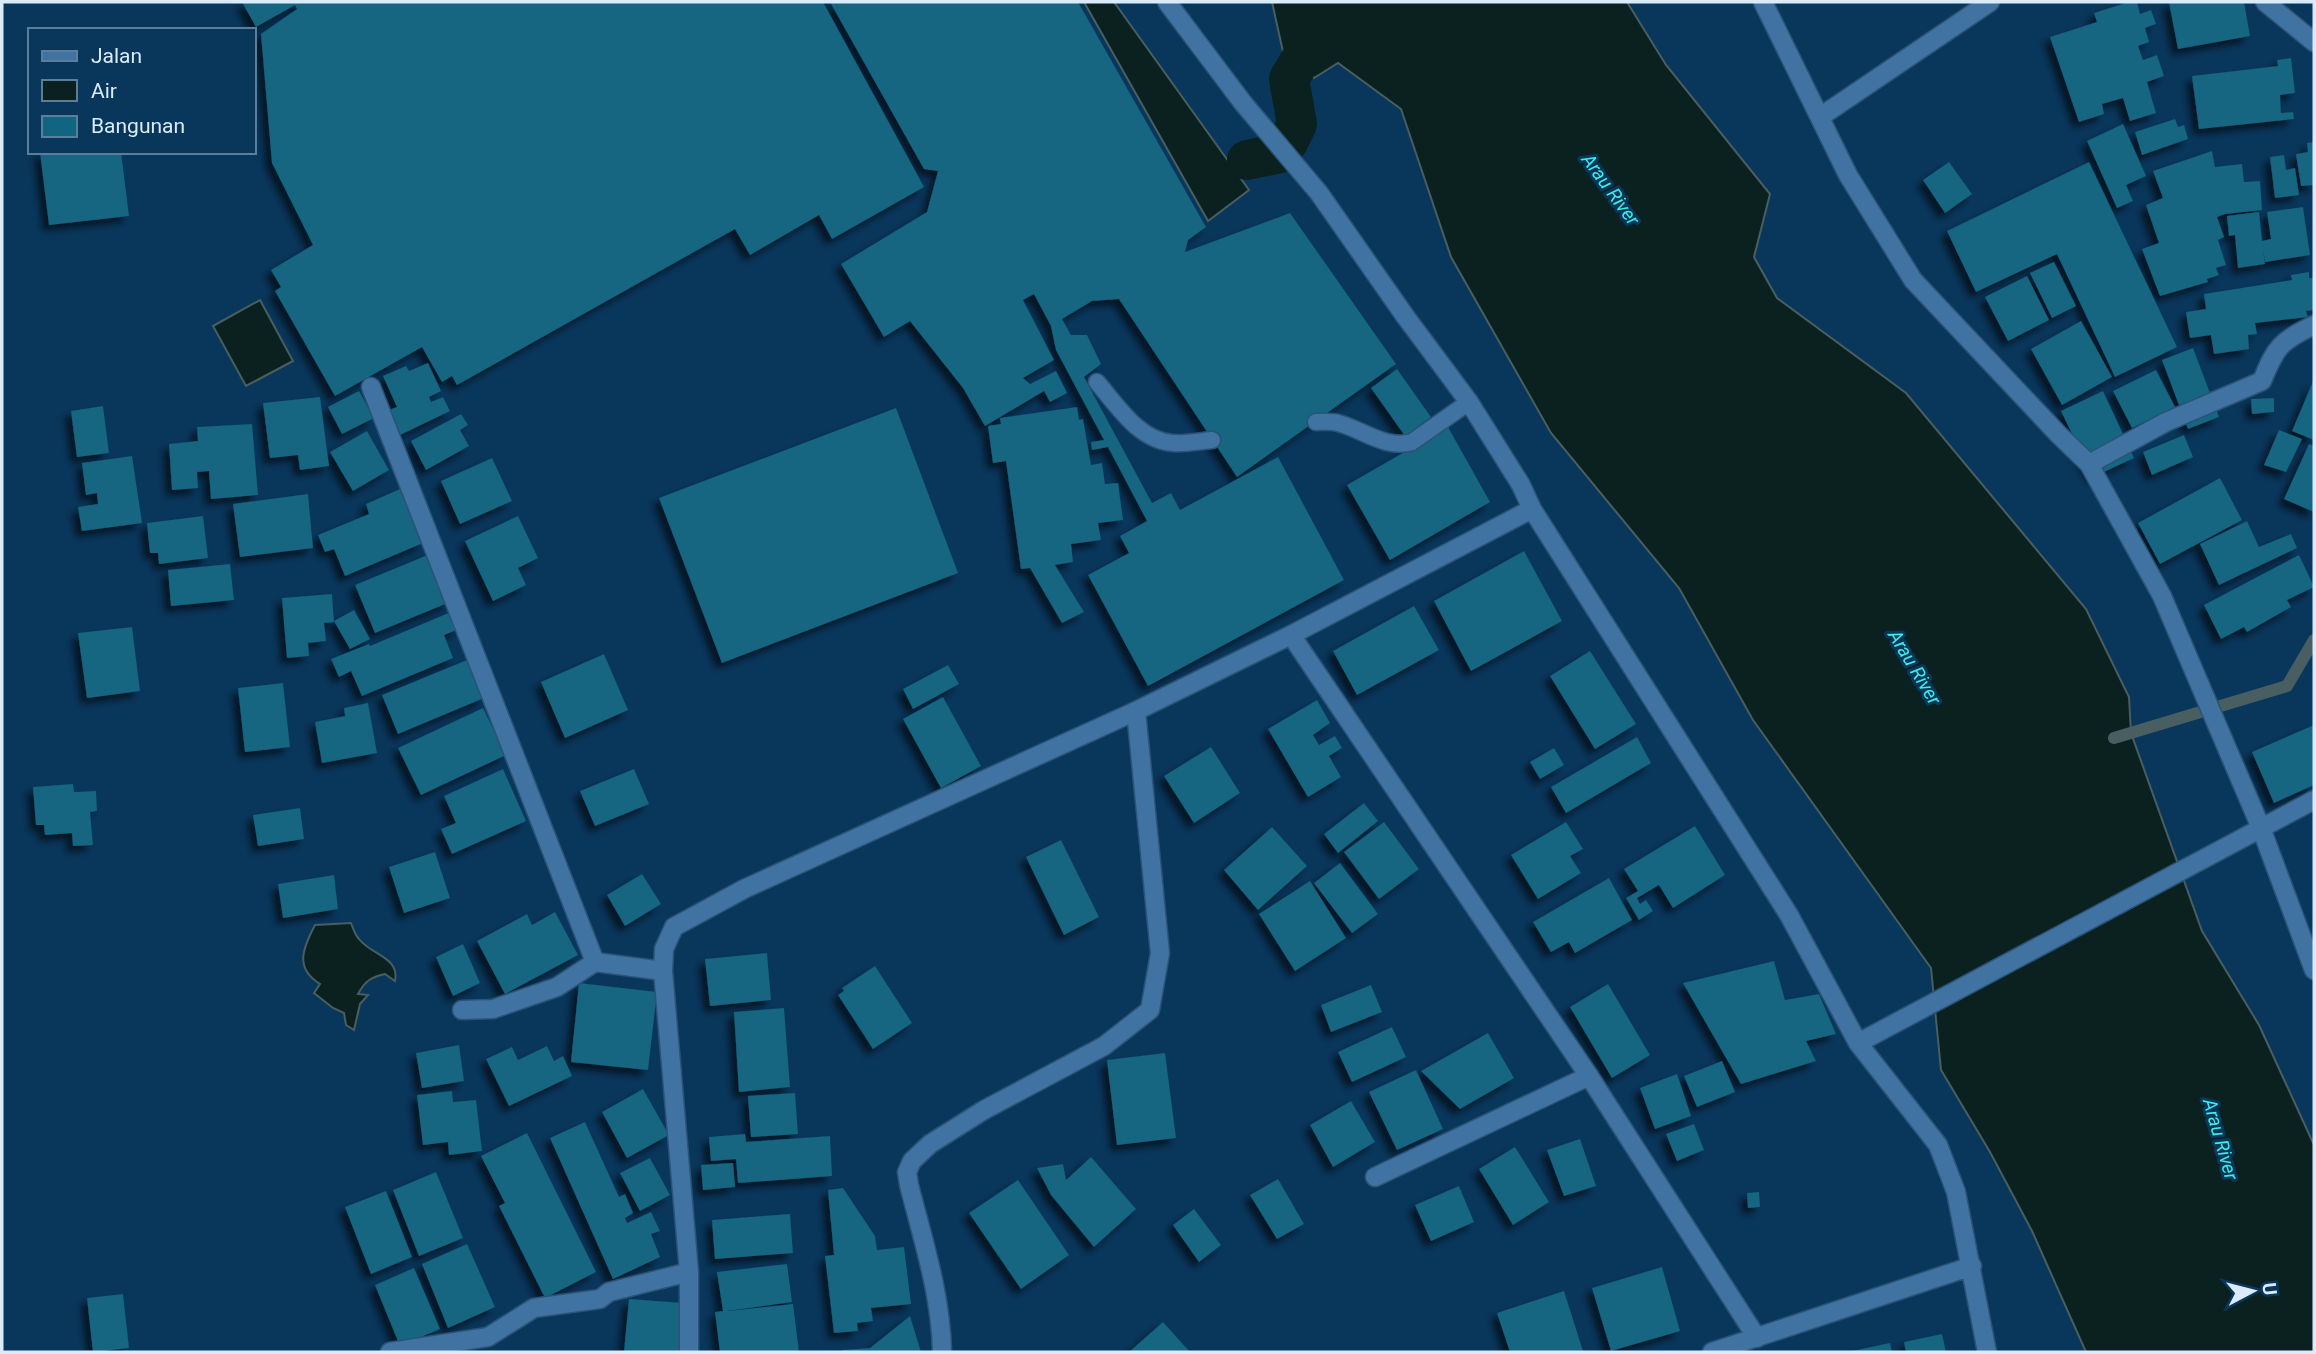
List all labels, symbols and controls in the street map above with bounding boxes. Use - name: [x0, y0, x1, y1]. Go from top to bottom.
- legend: [28, 28, 256, 154]
- text: Jalan: [91, 44, 142, 68]
- text: Air: [91, 79, 117, 103]
- text: Bangunan: [91, 114, 185, 138]
- water label: Arau River: [1576, 148, 1645, 230]
- water label: Arau River: [1883, 625, 1946, 710]
- water label: Arau River: [2198, 1095, 2243, 1183]
- north arrow: [2218, 1256, 2288, 1326]
- text: U: [2257, 1281, 2282, 1297]

